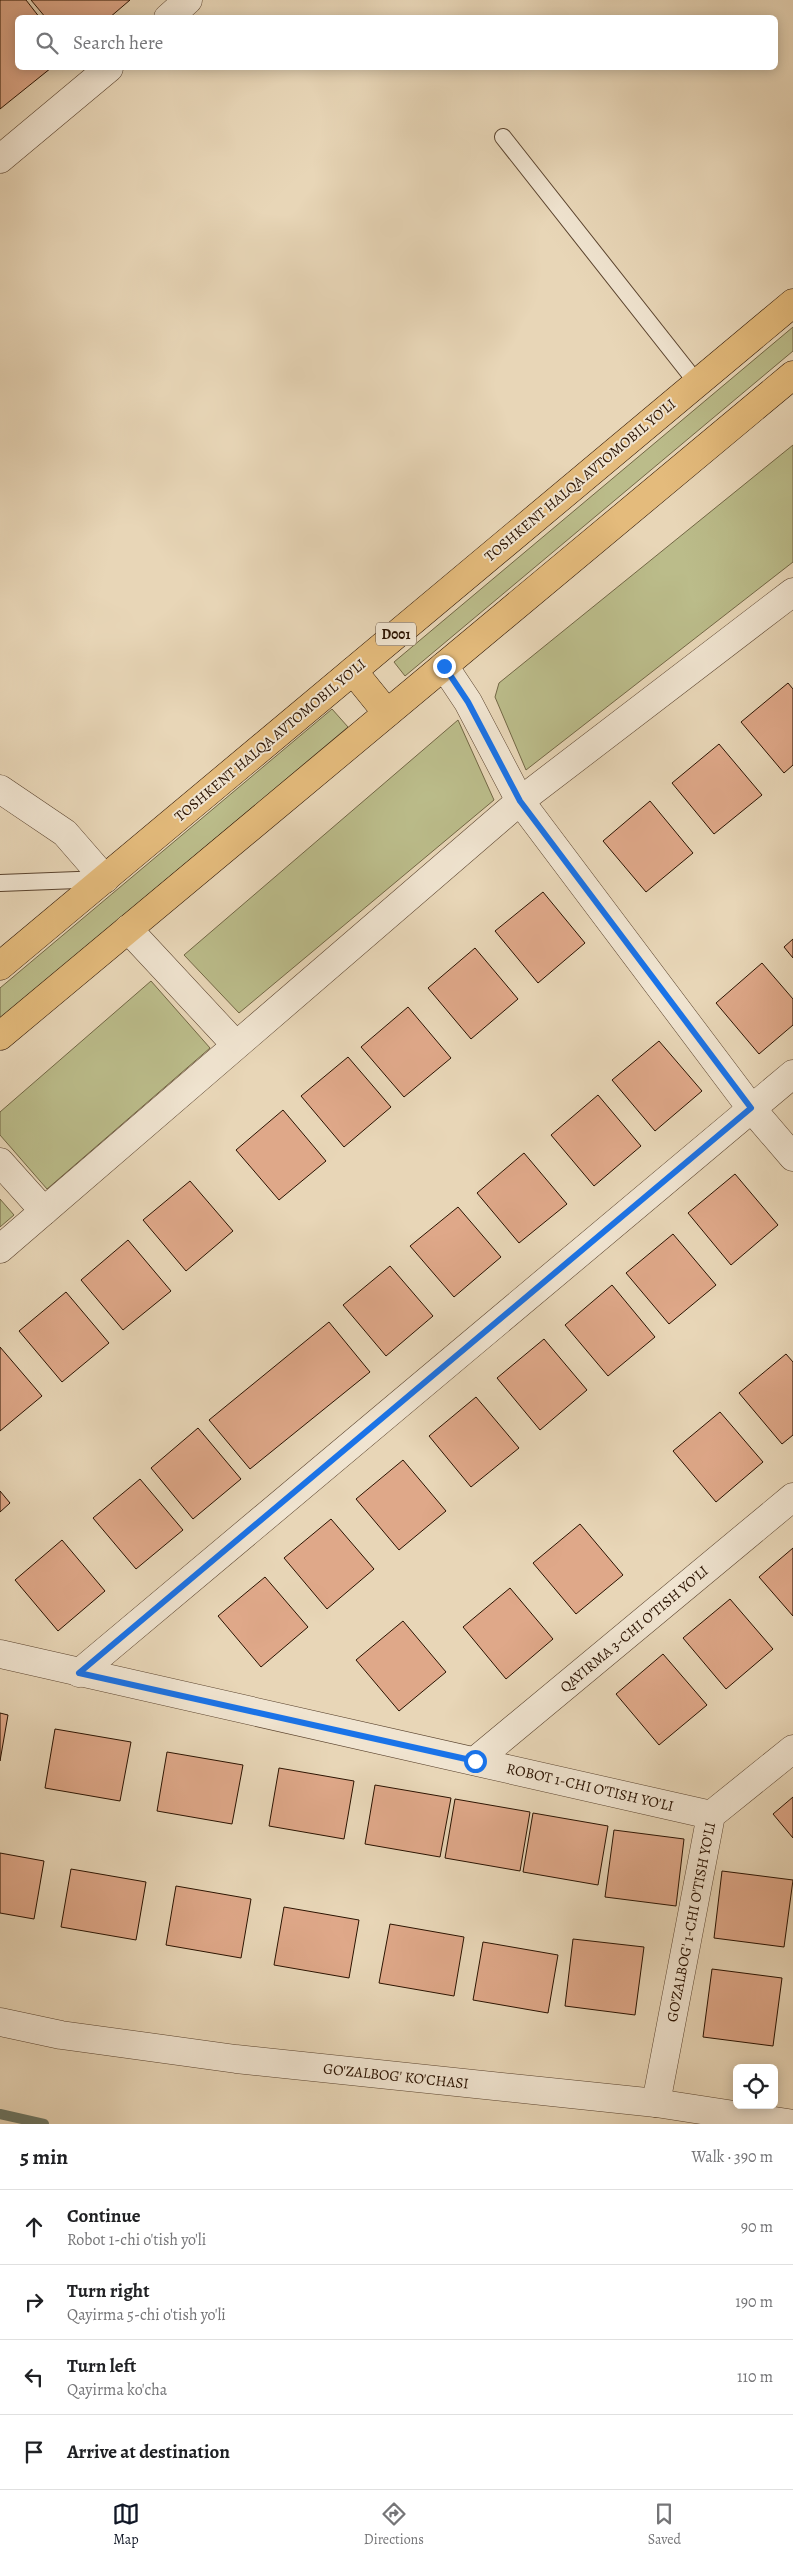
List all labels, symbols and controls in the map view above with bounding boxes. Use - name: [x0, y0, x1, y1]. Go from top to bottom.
- search box: [15, 15, 778, 70]
- icon: search: [33, 29, 61, 57]
- text: Search here: [73, 30, 163, 56]
- street label: TOSHKENT HALQA AVTOMOBIL YO'LI: [480, 394, 680, 566]
- road number: D001: [376, 622, 416, 646]
- street label: TOSHKENT HALQA AVTOMOBIL YO'LI: [170, 654, 370, 826]
- route end: [433, 655, 456, 678]
- street label: QAYIRMA 3-CHI O'TISH YO'LI: [556, 1561, 712, 1697]
- route start: [464, 1750, 487, 1773]
- street label: ROBOT 1-CHI O'TISH YO'LI: [504, 1758, 676, 1816]
- street label: GO'ZALBOG' 1-CHI O'TISH YO'LI: [662, 1820, 720, 2024]
- street label: GO'ZALBOG' KO'CHASI: [322, 2058, 470, 2094]
- map controls: [733, 2064, 778, 2109]
- button: locate: [733, 2064, 778, 2109]
- text: 5 min: [20, 2143, 68, 2171]
- text: Walk · 390 m: [692, 2146, 773, 2168]
- text: Continue: [67, 2203, 141, 2229]
- icon: ahead: [20, 2213, 48, 2241]
- text: 90 m: [741, 2216, 773, 2238]
- text: Robot 1-chi o'tish yo'li: [67, 2229, 206, 2251]
- text: Turn right: [67, 2278, 149, 2304]
- icon: right: [20, 2288, 48, 2316]
- text: 190 m: [735, 2291, 773, 2313]
- text: Qayirma 5-chi o'tish yo'li: [67, 2304, 226, 2326]
- text: Turn left: [67, 2353, 136, 2379]
- icon: left: [20, 2363, 48, 2391]
- text: 110 m: [737, 2366, 773, 2388]
- text: Qayirma ko'cha: [67, 2379, 167, 2401]
- icon: arrive: [20, 2438, 48, 2466]
- text: Arrive at destination: [67, 2439, 230, 2465]
- tab: Map: [112, 2500, 140, 2549]
- tab: Directions: [364, 2500, 424, 2549]
- tab: Saved: [648, 2500, 681, 2549]

